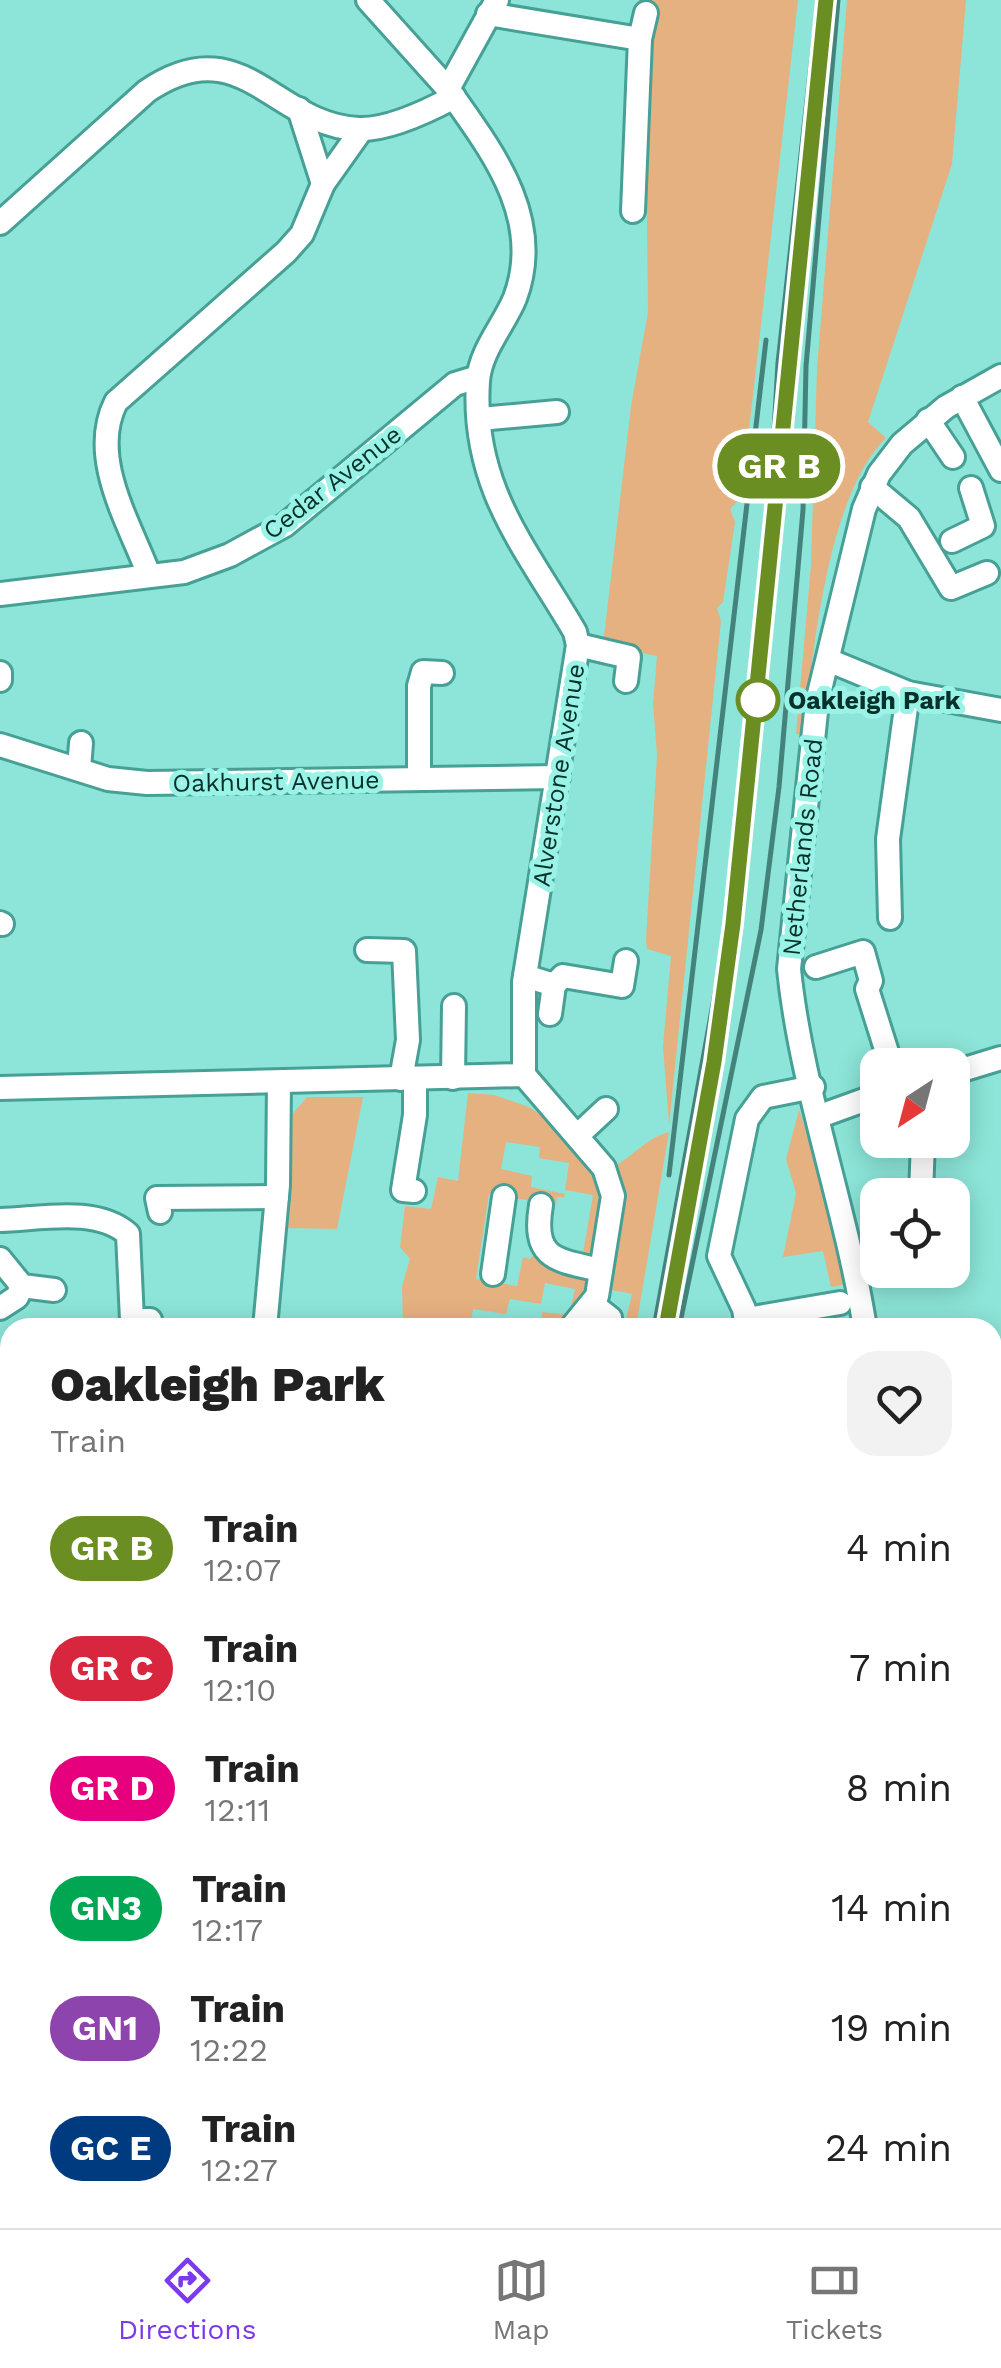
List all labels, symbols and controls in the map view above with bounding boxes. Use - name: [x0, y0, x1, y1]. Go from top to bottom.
- street label: Cedar Avenue: [258, 420, 407, 545]
- line badge: GR B: [709, 434, 849, 498]
- text: GR B: [737, 445, 821, 487]
- street label: Alverstone Avenue: [527, 662, 590, 889]
- marker: Oakleigh Park: [737, 679, 779, 721]
- place label: Oakleigh Park: [788, 686, 961, 715]
- street label: Netherlands Road: [777, 737, 828, 957]
- street label: Oakhurst Avenue: [172, 765, 380, 798]
- north arrow: [860, 1048, 970, 1158]
- map controls: [860, 1048, 970, 1288]
- button: locate: [860, 1178, 970, 1288]
- button: heart: [847, 1351, 952, 1456]
- text: Oakleigh Park: [50, 1356, 385, 1413]
- text: Train: [50, 1422, 126, 1460]
- text: Train: [203, 1507, 299, 1551]
- text: 4 min: [846, 1526, 952, 1570]
- text: GR B: [70, 1527, 153, 1569]
- text: 12:07: [203, 1551, 281, 1589]
- text: Train: [203, 1627, 298, 1671]
- text: 7 min: [849, 1646, 952, 1690]
- text: GR C: [70, 1647, 153, 1689]
- text: 12:10: [203, 1671, 276, 1709]
- text: Train: [205, 1747, 300, 1791]
- text: 8 min: [846, 1766, 952, 1810]
- text: GR D: [70, 1767, 155, 1809]
- text: 12:11: [205, 1791, 270, 1829]
- text: Train: [192, 1867, 287, 1911]
- text: 14 min: [831, 1886, 952, 1930]
- text: GN3: [70, 1887, 142, 1929]
- text: 12:17: [192, 1911, 263, 1949]
- text: Train: [190, 1987, 285, 2031]
- text: 19 min: [831, 2006, 952, 2050]
- text: GN1: [72, 2007, 138, 2049]
- text: 12:22: [190, 2031, 268, 2069]
- text: Train: [201, 2107, 296, 2151]
- text: 24 min: [825, 2126, 952, 2170]
- text: GC E: [70, 2127, 151, 2169]
- text: 12:27: [201, 2151, 278, 2189]
- tab: Directions: [118, 2253, 256, 2346]
- tab: Map: [493, 2253, 550, 2346]
- tab: Tickets: [786, 2253, 883, 2346]

